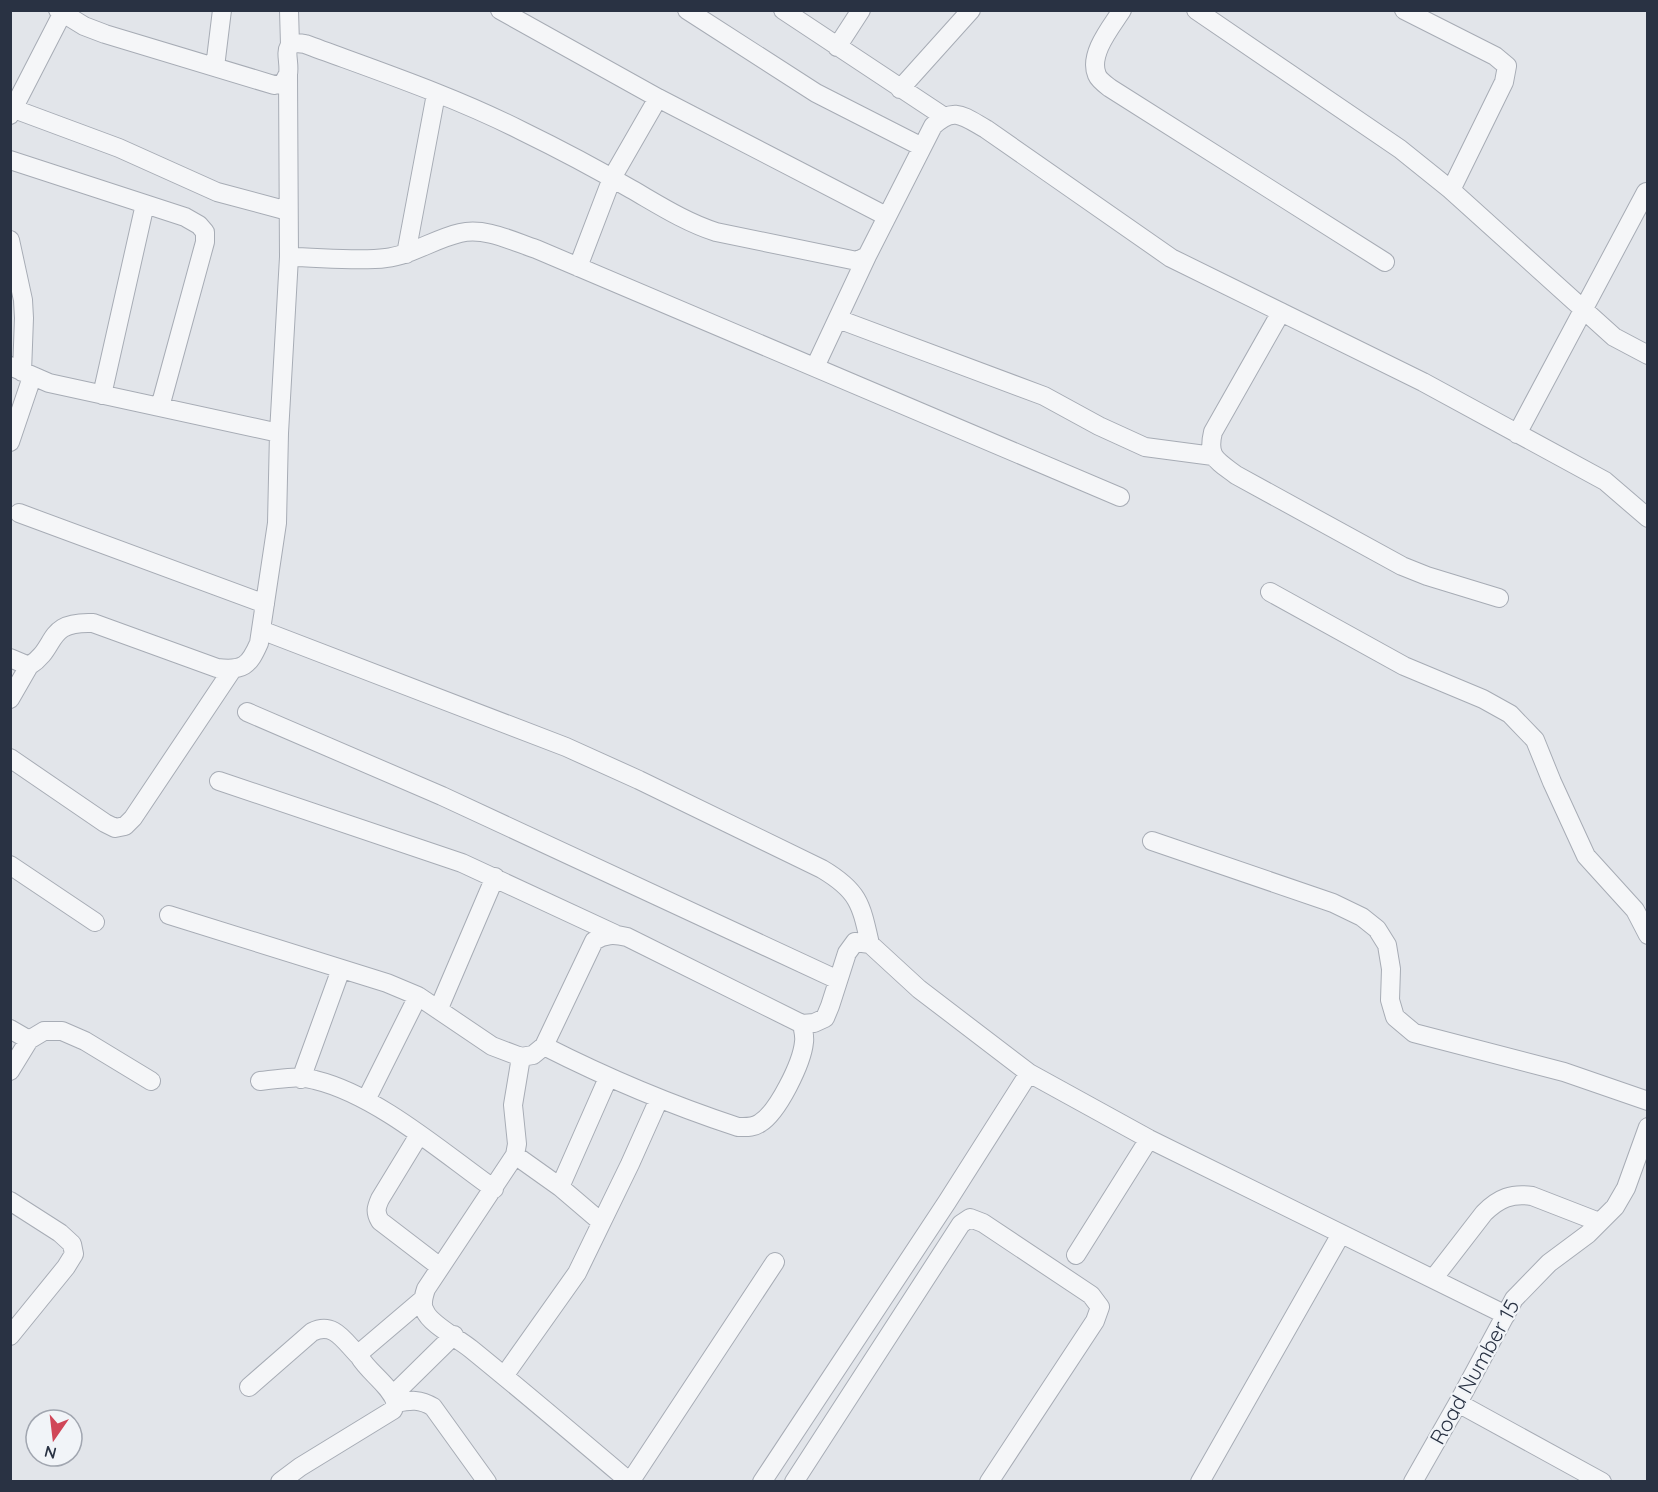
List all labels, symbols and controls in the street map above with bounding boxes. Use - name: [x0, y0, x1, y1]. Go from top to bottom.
- street label: Road Number 15: [1424, 1294, 1525, 1449]
- north arrow: [24, 1408, 84, 1468]
- text: N: [42, 1441, 58, 1464]

